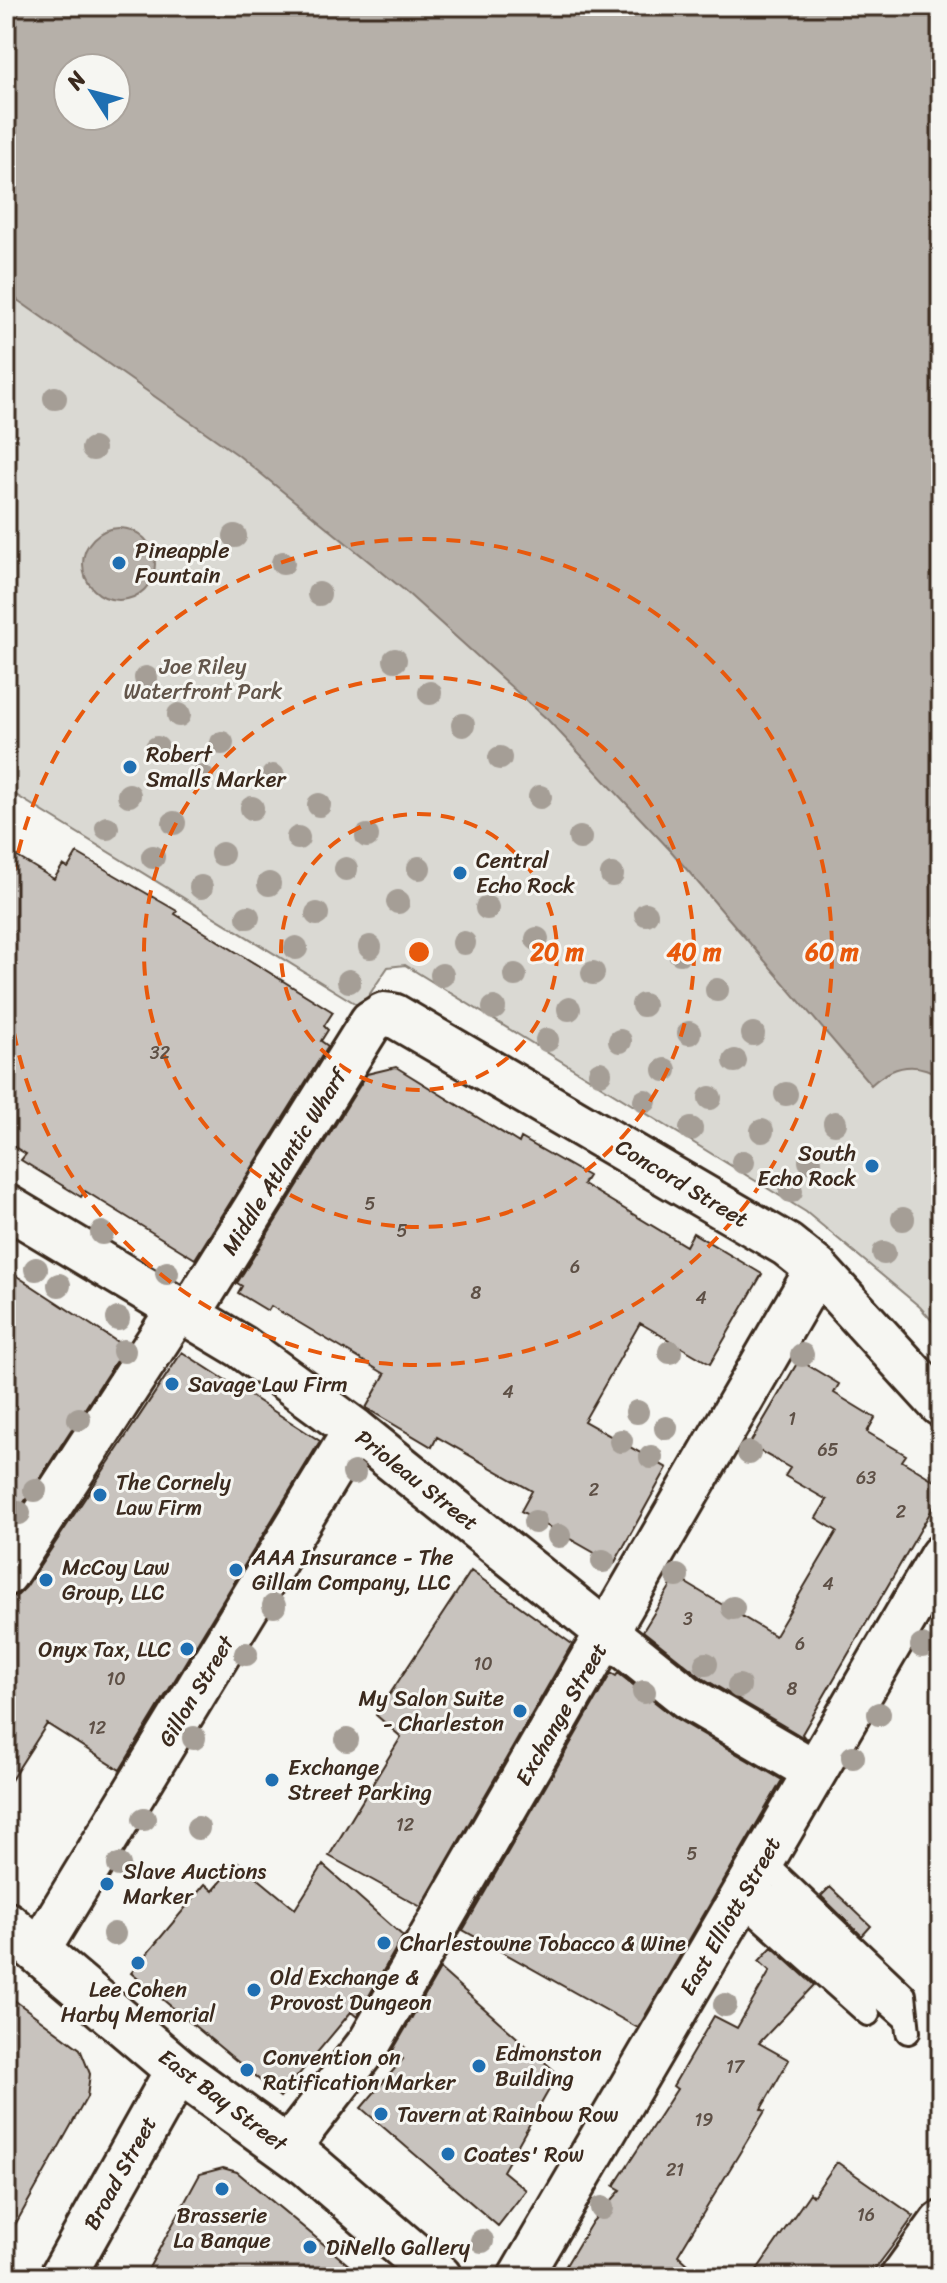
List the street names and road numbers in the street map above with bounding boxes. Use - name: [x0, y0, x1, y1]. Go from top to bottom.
- street label: Middle Atlantic Wharf: [211, 1059, 359, 1263]
- street label: Concord Street: [608, 1128, 757, 1239]
- street label: Prioleau Street: [347, 1419, 488, 1541]
- street label: Gillon Street: [147, 1627, 245, 1754]
- street label: Exchange Street: [504, 1635, 618, 1793]
- street label: East Elliott Street: [668, 1829, 792, 2003]
- street label: East Bay Street: [150, 2038, 297, 2163]
- street label: Broad Street: [72, 2108, 168, 2237]

